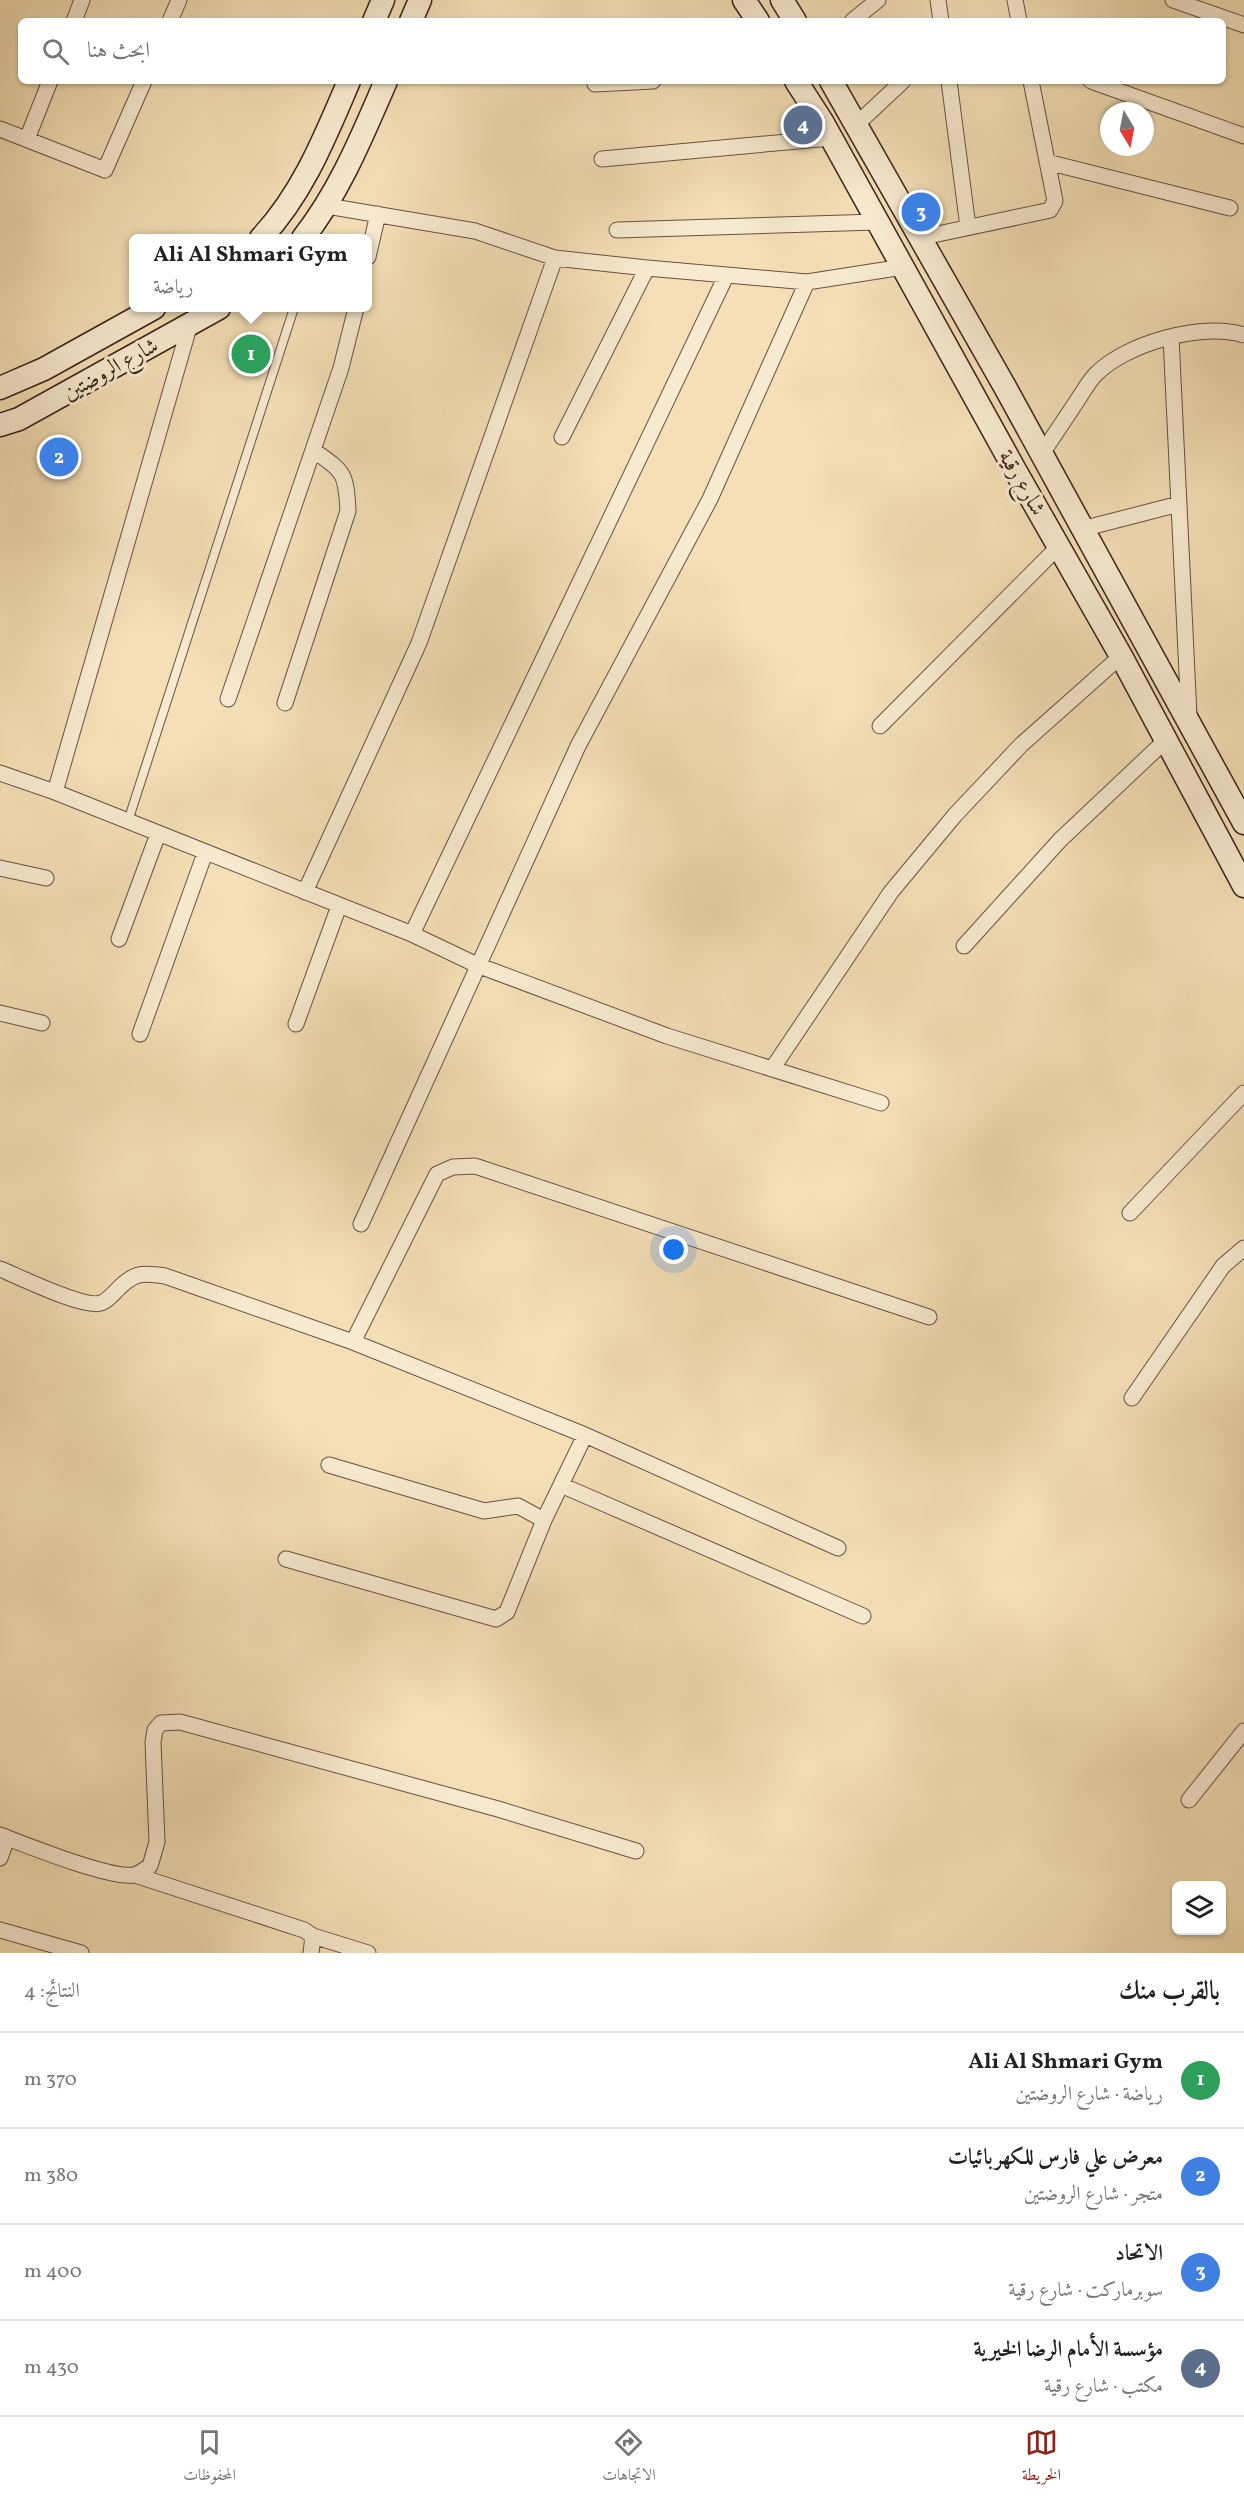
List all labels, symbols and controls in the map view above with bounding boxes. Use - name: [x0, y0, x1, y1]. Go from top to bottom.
- search box: [18, 18, 1226, 84]
- icon: search: [39, 35, 72, 68]
- text: ابحث هنا: [87, 36, 150, 67]
- pin: 4: [784, 102, 822, 148]
- north arrow: [1100, 102, 1154, 156]
- pin: 3: [902, 190, 940, 234]
- popup: [129, 234, 372, 312]
- text: Ali Al Shmari Gym: [153, 240, 348, 271]
- text: رياضة: [153, 274, 194, 302]
- street label: شارع الروضتين: [58, 331, 165, 410]
- pin: 1: [232, 332, 270, 376]
- pin: 2: [40, 434, 78, 480]
- street label: شارع رقية: [989, 445, 1052, 522]
- your location: [659, 1235, 688, 1264]
- map controls: [1172, 1881, 1226, 1935]
- button: layers: [1172, 1881, 1226, 1935]
- text: بالقرب منك: [1119, 1974, 1220, 2010]
- text: النتائج: 4: [24, 1978, 80, 2006]
- text: Ali Al Shmari Gym: [968, 2047, 1163, 2078]
- text: 370 m: [24, 2066, 77, 2094]
- text: 1: [1196, 2066, 1205, 2094]
- text: رياضة · شارع الروضتين: [1015, 2081, 1163, 2109]
- text: معرض علي فارس للكهربائيات: [948, 2143, 1163, 2174]
- text: 380 m: [24, 2162, 78, 2190]
- text: 2: [1195, 2162, 1206, 2190]
- text: متجر · شارع الروضتين: [1024, 2181, 1163, 2209]
- text: الاتحاد: [1115, 2239, 1163, 2270]
- text: 400 m: [24, 2258, 82, 2286]
- text: 3: [1195, 2258, 1206, 2286]
- text: سوبرماركت · شارع رقية: [1008, 2277, 1163, 2305]
- text: مؤسسة الأمام الرضا الخيرية: [974, 2335, 1163, 2366]
- text: 430 m: [24, 2354, 79, 2382]
- text: 4: [1194, 2354, 1207, 2382]
- text: مكتب · شارع رقية: [1044, 2373, 1163, 2401]
- tab: المحفوظات: [183, 2426, 236, 2490]
- tab: الاتجاهات: [602, 2426, 656, 2490]
- tab: الخريطة: [1022, 2426, 1061, 2490]

